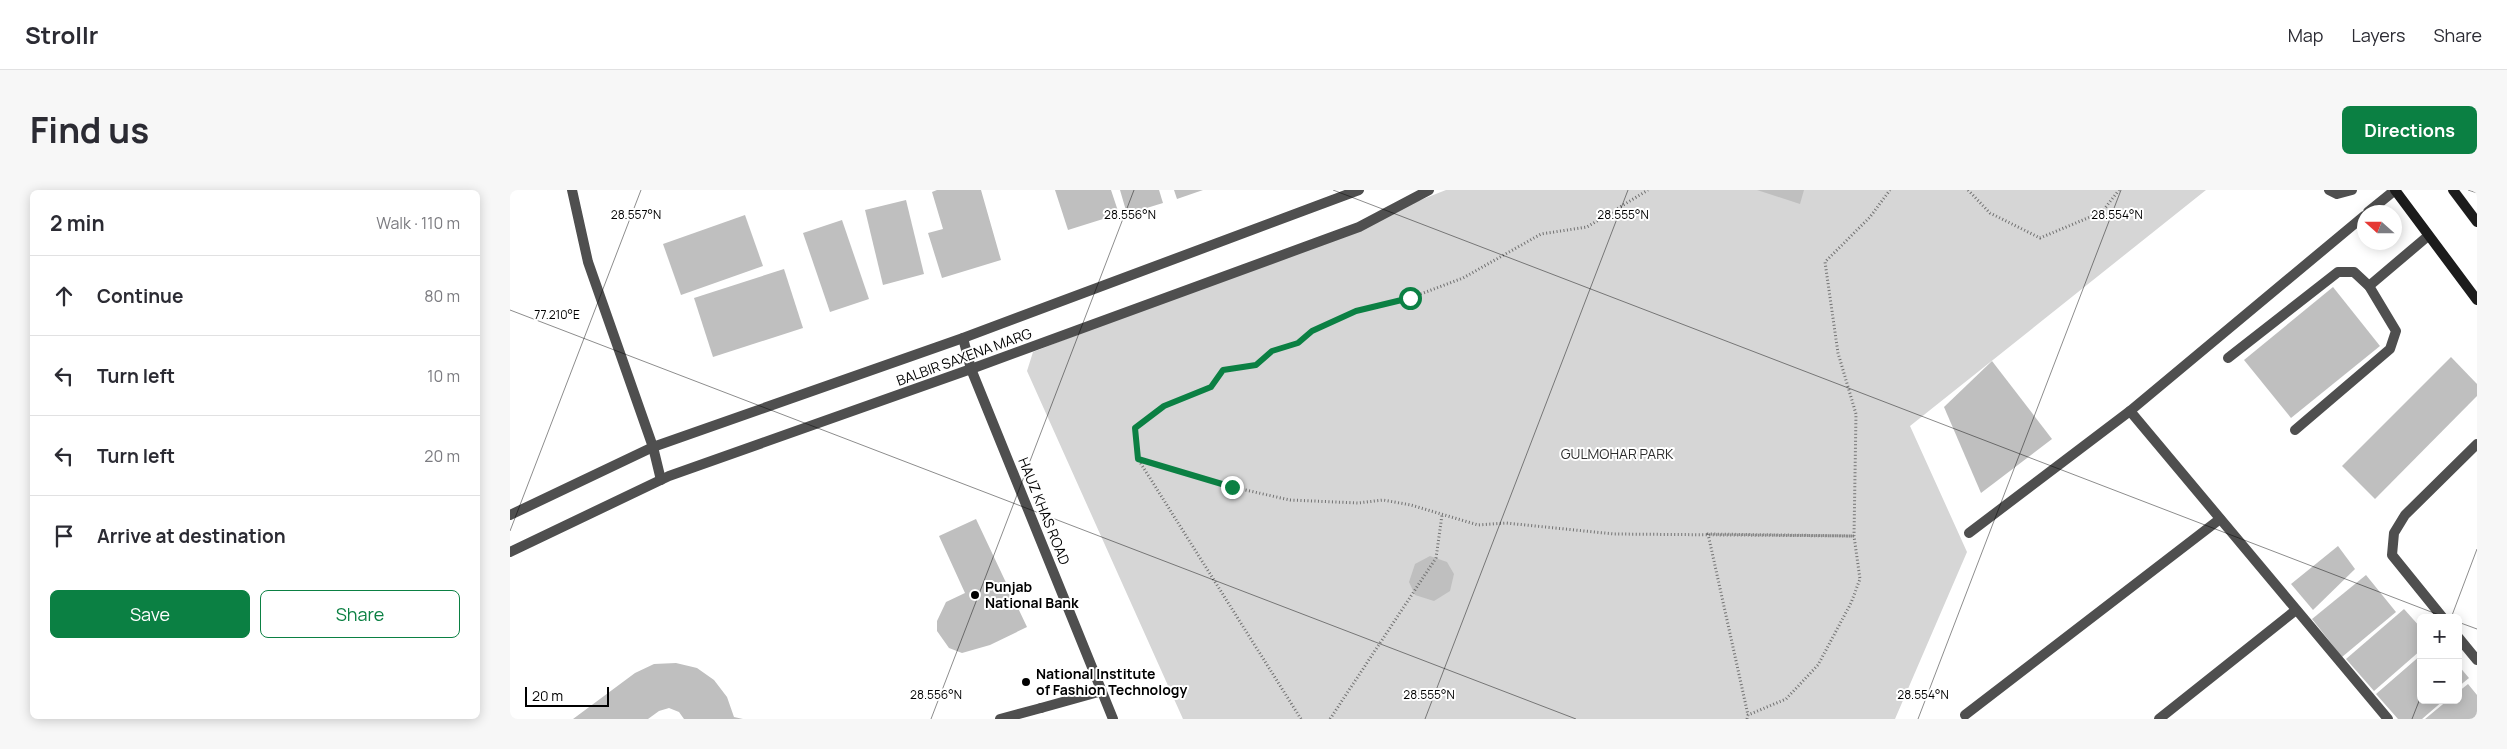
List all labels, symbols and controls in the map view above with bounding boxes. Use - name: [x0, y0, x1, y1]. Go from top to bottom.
- text: Strollr: [25, 18, 98, 51]
- text: Map: [2288, 23, 2323, 47]
- text: Layers: [2351, 23, 2405, 47]
- text: Share: [2433, 23, 2482, 47]
- text: Find us: [30, 106, 149, 154]
- button: Directions: [2342, 106, 2477, 154]
- north arrow: [2357, 205, 2402, 250]
- text: 28.557°N: [611, 206, 661, 223]
- text: 28.556°N: [1104, 206, 1156, 223]
- text: 28.555°N: [1597, 206, 1649, 223]
- text: 28.554°N: [2091, 206, 2143, 223]
- text: 2 min: [50, 209, 105, 237]
- text: Walk · 110 m: [376, 212, 460, 234]
- icon: ahead: [50, 282, 78, 310]
- text: Continue: [97, 283, 183, 309]
- text: 80 m: [424, 285, 460, 307]
- route start: [1399, 287, 1422, 310]
- text: 77.210°E: [534, 306, 580, 323]
- street label: BALBIR SAXENA MARG: [894, 323, 1034, 390]
- icon: left: [50, 362, 78, 390]
- text: Turn left: [97, 363, 175, 389]
- text: 10 m: [427, 365, 460, 387]
- icon: left: [50, 442, 78, 470]
- text: Turn left: [97, 443, 175, 469]
- park label: GULMOHAR PARK: [1561, 444, 1674, 463]
- text: 20 m: [424, 445, 460, 467]
- street label: HAUZ KHAS ROAD: [1014, 454, 1075, 567]
- route end: [1221, 476, 1244, 499]
- icon: arrive: [50, 522, 78, 550]
- text: Arrive at destination: [97, 523, 286, 549]
- place label: Punjab National Bank: [985, 577, 1079, 612]
- marker: Punjab National Bank: [969, 589, 981, 601]
- button: Save: [50, 590, 250, 638]
- button: Share: [260, 590, 460, 638]
- map controls: [2417, 614, 2462, 704]
- button: +: [2417, 614, 2462, 659]
- button: −: [2417, 659, 2462, 704]
- place label: National Institute of Fashion Technology: [1036, 664, 1187, 699]
- marker: National Institute of Fashion Technology: [1020, 676, 1032, 688]
- scale bar: [525, 684, 609, 707]
- text: 20 m: [532, 686, 563, 705]
- text: 28.556°N: [910, 686, 962, 703]
- text: 28.555°N: [1403, 686, 1455, 703]
- text: 28.554°N: [1897, 686, 1949, 703]

